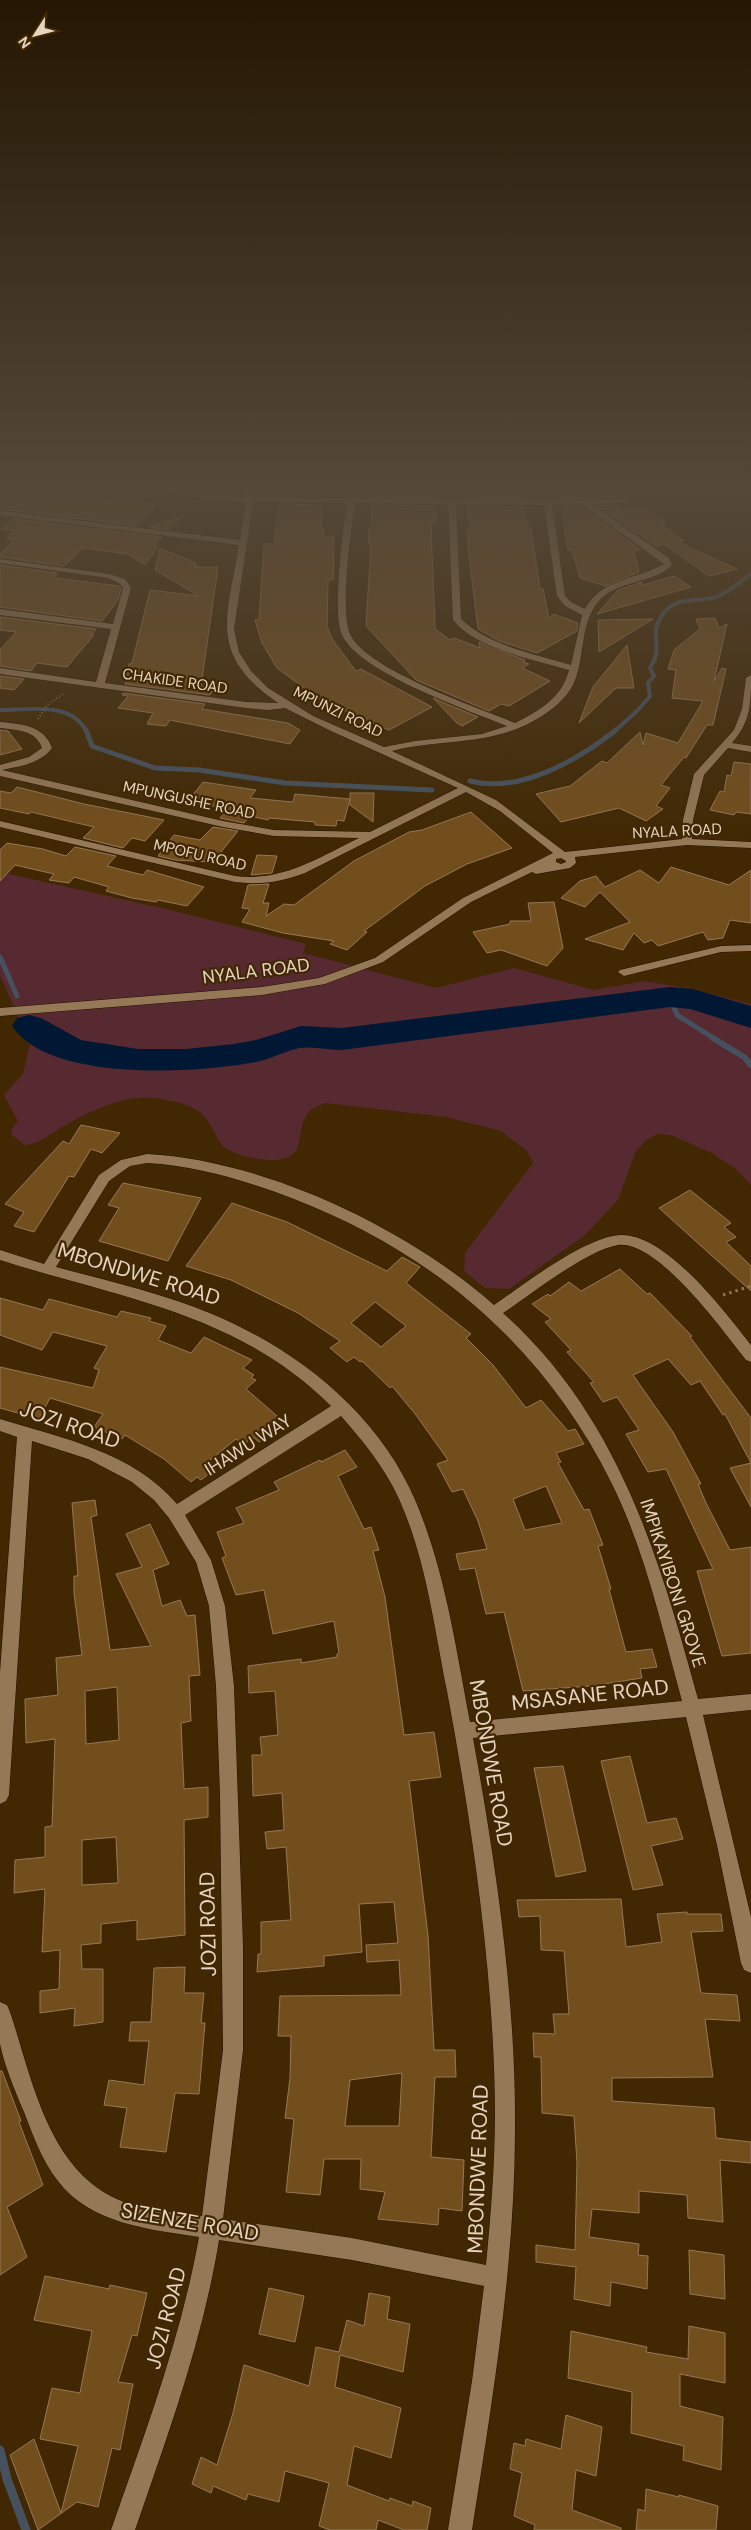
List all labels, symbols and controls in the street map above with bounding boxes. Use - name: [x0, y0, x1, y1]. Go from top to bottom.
- north arrow: [10, 10, 60, 60]
- text: N: [14, 33, 35, 52]
- street label: CHAKIDE ROAD: [121, 664, 229, 698]
- street label: MPUNZI ROAD: [290, 682, 386, 742]
- street label: MPUNGUSHE ROAD: [121, 776, 257, 824]
- street label: NYALA ROAD: [632, 819, 722, 843]
- street label: MPOFU ROAD: [152, 835, 248, 875]
- street label: NYALA ROAD: [201, 953, 311, 989]
- street label: MBONDWE ROAD: [54, 1236, 224, 1312]
- street label: JOZI ROAD: [16, 1395, 124, 1455]
- street label: IHAWU WAY: [200, 1408, 297, 1481]
- street label: IMPIKAYIBONI GROVE: [634, 1496, 712, 1670]
- street label: MSASANE ROAD: [510, 1673, 670, 1717]
- street label: MBONDWE ROAD: [463, 1677, 519, 1849]
- street label: JOZI ROAD: [193, 1871, 223, 1977]
- street label: MBONDWE ROAD: [461, 2084, 495, 2254]
- street label: SIZENZE ROAD: [119, 2196, 261, 2248]
- street label: JOZI ROAD: [139, 2264, 193, 2372]

